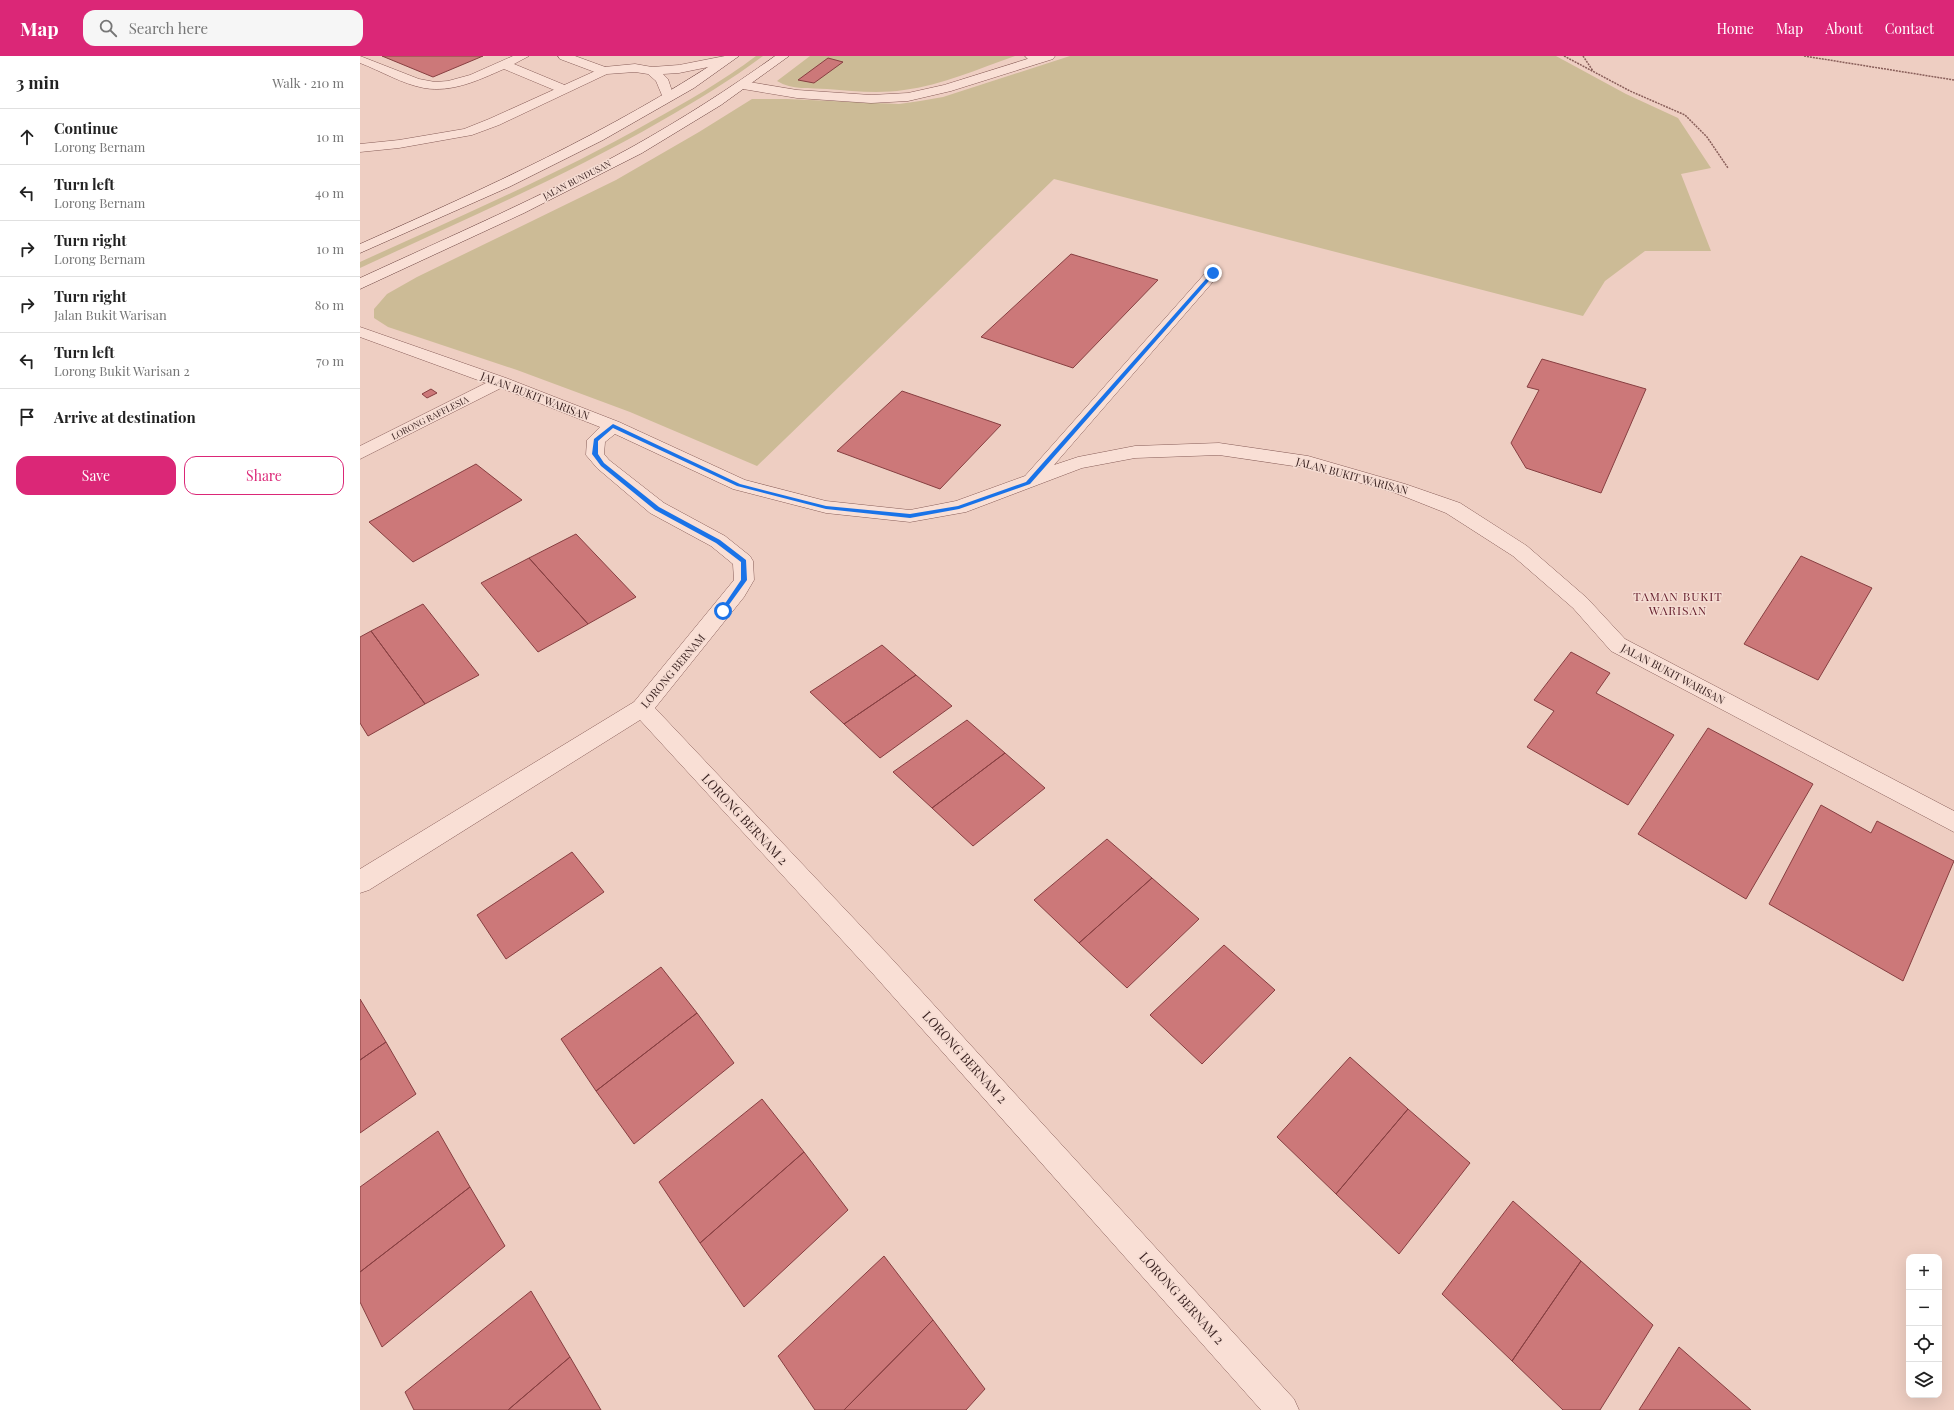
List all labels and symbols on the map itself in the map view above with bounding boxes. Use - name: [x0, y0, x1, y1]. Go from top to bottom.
- street label: JALAN BUNDUSAN: [540, 156, 613, 202]
- route end: [1204, 264, 1222, 282]
- street label: JALAN BUKIT WARISAN: [478, 368, 592, 423]
- street label: LORONG RAFFLESIA: [389, 392, 470, 442]
- street label: JALAN BUKIT WARISAN: [1294, 453, 1410, 498]
- district label: TAMAN BUKIT WARISAN: [1633, 588, 1723, 618]
- route start: [714, 602, 732, 620]
- street label: LORONG BERNAM: [637, 630, 708, 711]
- street label: JALAN BUKIT WARISAN: [1618, 639, 1728, 707]
- street label: LORONG BERNAM 2: [699, 769, 792, 868]
- street label: LORONG BERNAM 2: [919, 1007, 1011, 1106]
- street label: LORONG BERNAM 2: [1136, 1248, 1228, 1347]

